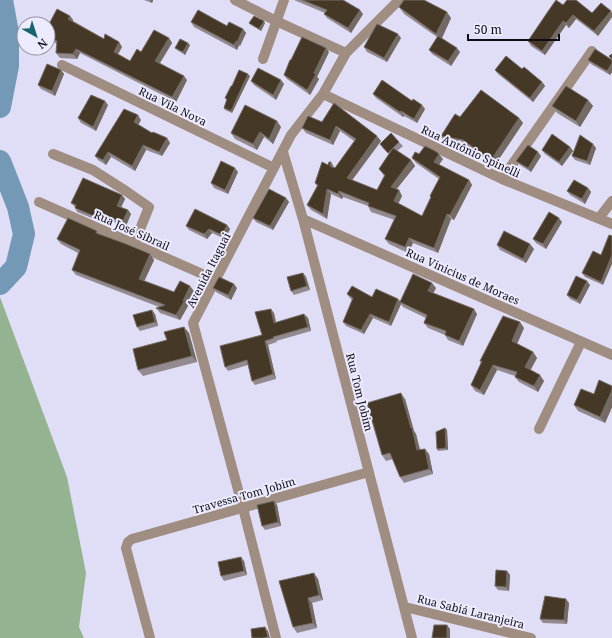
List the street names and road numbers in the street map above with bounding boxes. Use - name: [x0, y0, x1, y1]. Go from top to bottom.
- street label: Rua Vila Nova: [136, 83, 210, 129]
- street label: Rua Antônio Spinelli: [419, 121, 523, 181]
- street label: Rua José Sibrail: [92, 207, 173, 254]
- street label: Avenida Itaguai: [183, 229, 234, 310]
- street label: Rua Vinicius de Moraes: [404, 244, 522, 308]
- street label: Rua Tom Jobim: [343, 351, 377, 433]
- street label: Travessa Tom Jobim: [191, 473, 298, 517]
- street label: Rua Sabiá Laranjeira: [416, 590, 526, 632]

